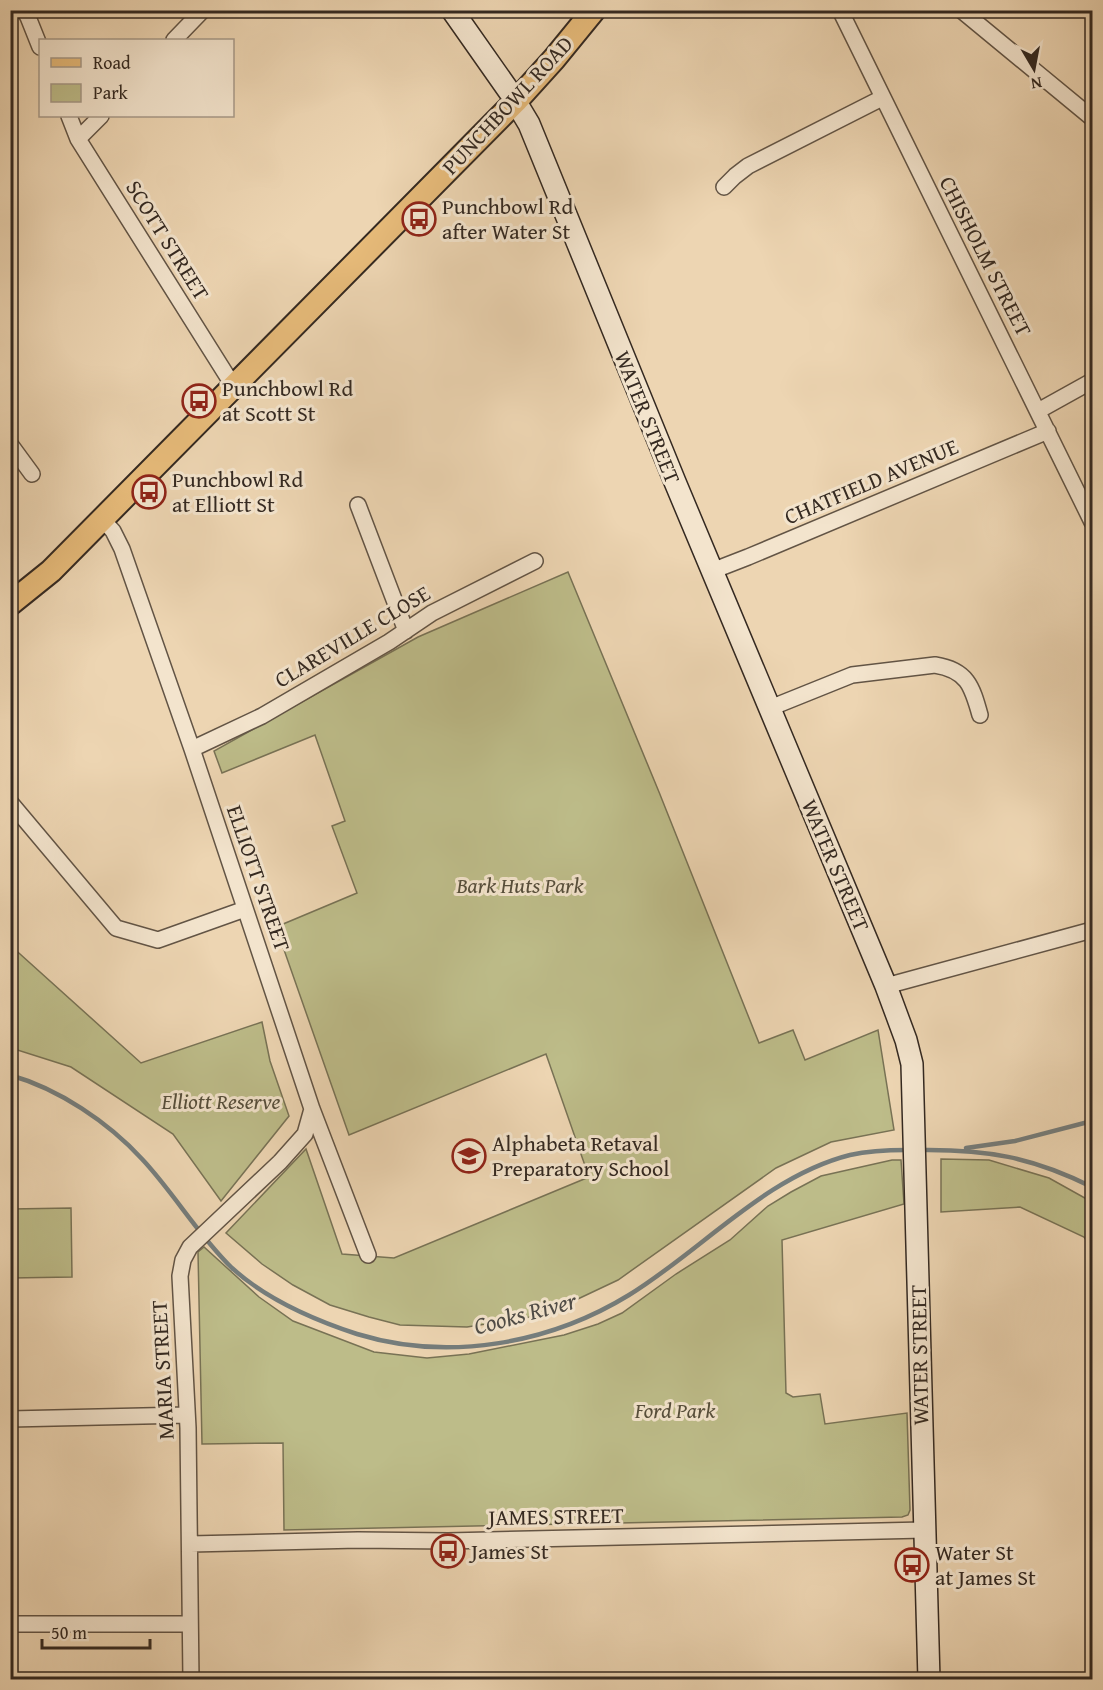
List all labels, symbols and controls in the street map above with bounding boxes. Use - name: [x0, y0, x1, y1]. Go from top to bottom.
- street label: PUNCHBOWL ROAD: [434, 28, 580, 182]
- legend: [39, 39, 234, 117]
- north arrow: [1004, 39, 1064, 99]
- text: Road: [93, 49, 131, 76]
- text: N: [1029, 71, 1044, 97]
- text: Park: [93, 79, 129, 106]
- street label: CHISHOLM STREET: [932, 170, 1040, 342]
- street label: SCOTT STREET: [118, 174, 218, 306]
- place label: Punchbowl Rd after Water St: [442, 190, 573, 247]
- bus stop icon: Punchbowl Rd after Water St: [401, 201, 437, 237]
- street label: WATER STREET: [607, 346, 689, 488]
- place label: Punchbowl Rd at Scott St: [222, 372, 353, 429]
- bus stop icon: Punchbowl Rd at Scott St: [181, 383, 217, 419]
- street label: CHATFIELD AVENUE: [779, 430, 963, 532]
- place label: Punchbowl Rd at Elliott St: [172, 463, 303, 520]
- bus stop icon: Punchbowl Rd at Elliott St: [131, 474, 167, 510]
- street label: CLAREVILLE CLOSE: [268, 577, 436, 695]
- street label: WATER STREET: [794, 794, 878, 936]
- street label: ELLIOTT STREET: [219, 801, 299, 955]
- park label: Bark Huts Park: [455, 869, 585, 901]
- park label: Elliott Reserve: [161, 1085, 281, 1117]
- place label: Alphabeta Retaval Preparatory School: [492, 1127, 669, 1184]
- school or university icon: Alphabeta Retaval Preparatory School: [451, 1138, 487, 1174]
- water label: Cooks River: [470, 1282, 581, 1344]
- street label: WATER STREET: [902, 1284, 936, 1426]
- street label: MARIA STREET: [142, 1300, 182, 1440]
- park label: Ford Park: [634, 1394, 716, 1426]
- street label: JAMES STREET: [485, 1499, 624, 1533]
- bus stop icon: James St: [430, 1533, 466, 1569]
- place label: James St: [468, 1535, 549, 1567]
- place label: Water St at James St: [935, 1536, 1036, 1593]
- bus stop icon: Water St at James St: [894, 1547, 930, 1583]
- scale bar: [42, 1612, 150, 1650]
- text: 50 m: [51, 1619, 87, 1646]

